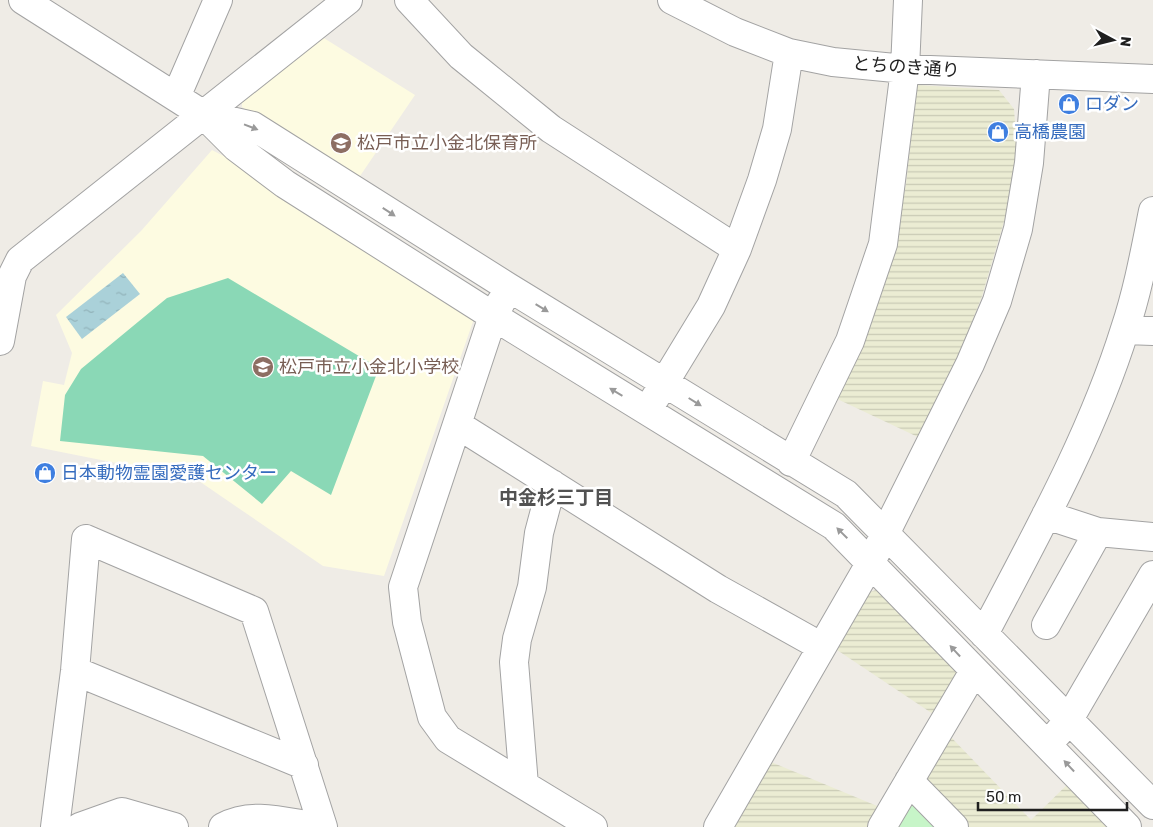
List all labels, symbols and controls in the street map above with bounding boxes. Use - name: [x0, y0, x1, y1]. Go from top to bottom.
- north arrow: [1088, 15, 1138, 65]
- text: N: [1116, 35, 1134, 48]
- street label: とちのき通り: [852, 52, 960, 82]
- shop icon: ロダン: [1057, 92, 1081, 116]
- place label: ロダン: [1085, 93, 1139, 115]
- shop icon: 高橋農園: [986, 120, 1010, 144]
- place label: 高橋農園: [1014, 121, 1086, 143]
- one-way arrow: [244, 123, 259, 131]
- school or university icon: 松戸市立小金北保育所: [329, 131, 353, 155]
- place label: 松戸市立小金北保育所: [357, 132, 537, 154]
- one-way arrow: [382, 208, 396, 217]
- one-way arrow: [535, 303, 548, 312]
- school or university icon: 松戸市立小金北小学校: [251, 355, 275, 379]
- place label: 松戸市立小金北小学校: [279, 356, 459, 378]
- one-way arrow: [609, 387, 622, 396]
- one-way arrow: [688, 397, 702, 407]
- shop icon: 日本動物霊園愛護センター: [33, 461, 57, 485]
- place label: 日本動物霊園愛護センター: [61, 462, 277, 484]
- district label: 中金杉三丁目: [499, 486, 613, 509]
- one-way arrow: [837, 528, 849, 540]
- one-way arrow: [949, 645, 961, 657]
- one-way arrow: [1063, 760, 1075, 772]
- scale bar: [978, 780, 1127, 812]
- text: 50 m: [986, 788, 1021, 806]

